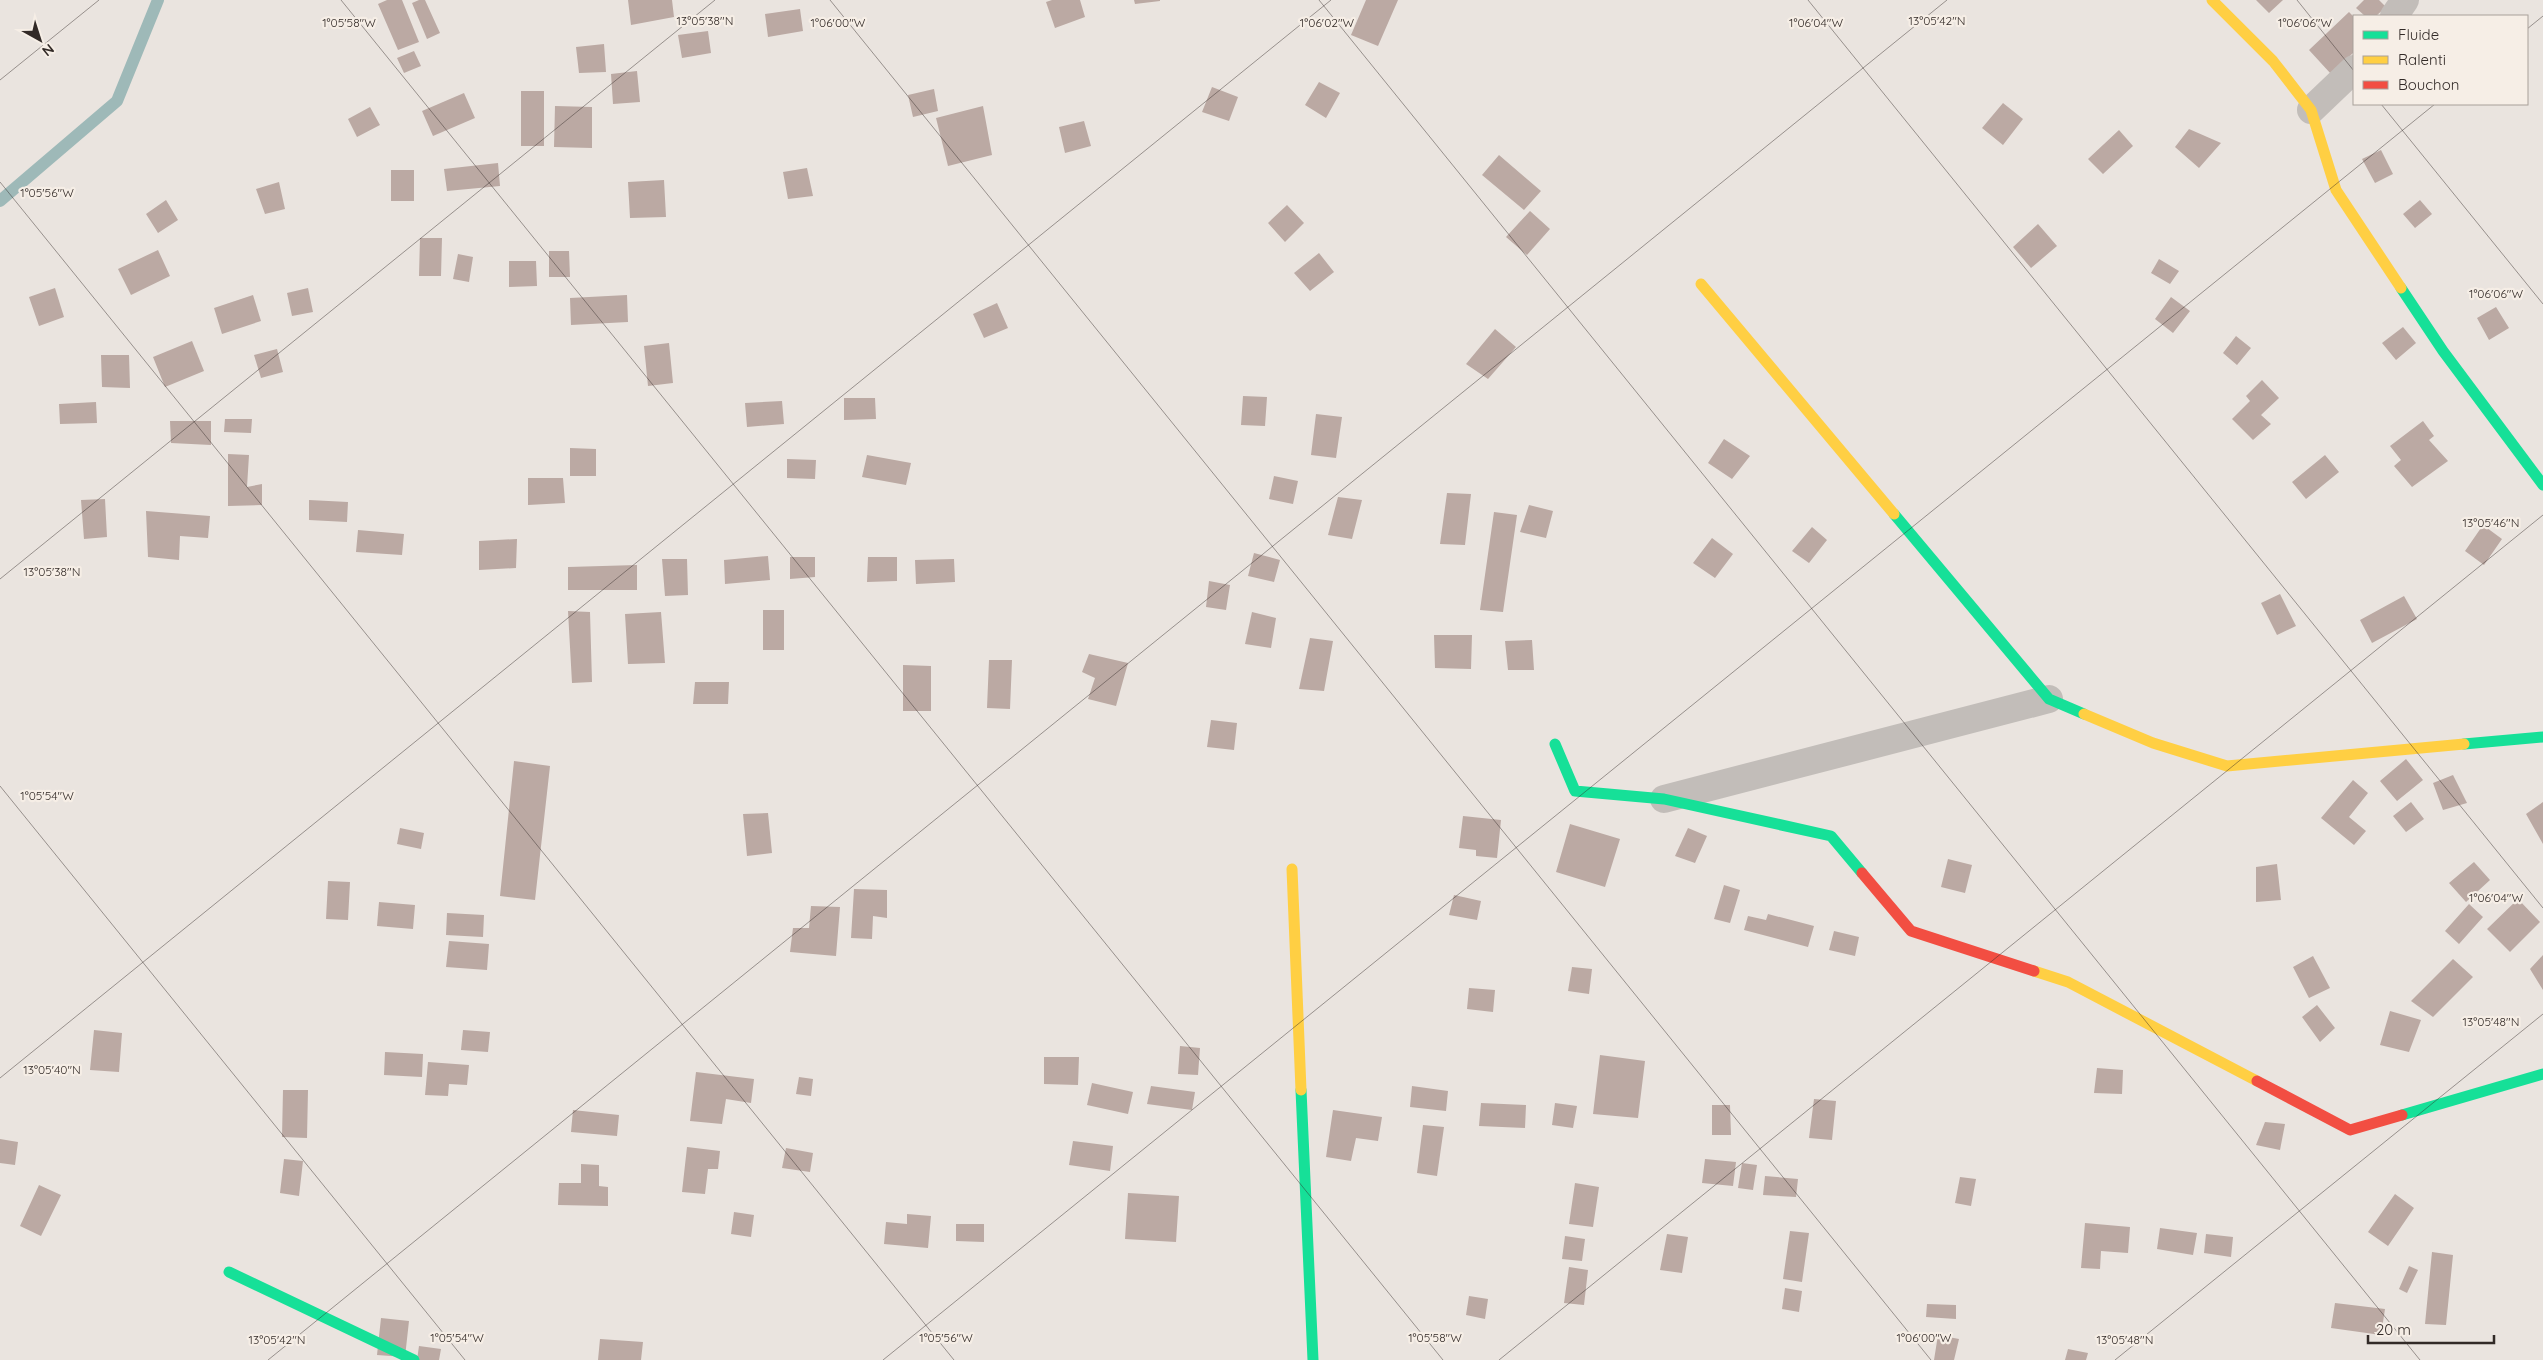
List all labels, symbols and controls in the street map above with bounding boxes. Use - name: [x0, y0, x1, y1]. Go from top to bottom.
- text: 13°05'38"N: [677, 13, 733, 28]
- text: 13°05'42"N: [1908, 13, 1966, 28]
- north arrow: [15, 15, 65, 65]
- text: 1°05'58"W: [322, 15, 376, 30]
- text: 1°06'00"W: [811, 15, 866, 30]
- text: 1°06'02"W: [1300, 15, 1355, 30]
- text: 1°06'04"W: [1789, 15, 1843, 30]
- text: 1°06'06"W: [2278, 15, 2332, 30]
- legend: [2353, 15, 2528, 105]
- text: Fluide: [2398, 25, 2439, 44]
- text: N: [39, 40, 58, 60]
- text: Ralenti: [2398, 50, 2446, 69]
- text: Bouchon: [2398, 75, 2459, 94]
- text: 1°05'56"W: [20, 185, 74, 200]
- text: 1°06'06"W: [2469, 286, 2523, 301]
- text: 13°05'46"N: [2463, 515, 2519, 530]
- text: 13°05'38"N: [24, 564, 80, 579]
- text: 1°05'54"W: [20, 788, 74, 803]
- text: 1°06'04"W: [2469, 890, 2523, 905]
- text: 13°05'48"N: [2463, 1014, 2519, 1029]
- text: 13°05'40"N: [23, 1062, 81, 1077]
- scale bar: [2368, 1312, 2494, 1344]
- text: 20 m: [2376, 1320, 2411, 1339]
- text: 1°05'54"W: [430, 1330, 484, 1345]
- text: 1°05'56"W: [919, 1330, 973, 1345]
- text: 1°05'58"W: [1408, 1330, 1462, 1345]
- text: 1°06'00"W: [1897, 1330, 1952, 1345]
- text: 13°05'42"N: [248, 1332, 306, 1347]
- text: 13°05'48"N: [2097, 1332, 2153, 1347]

